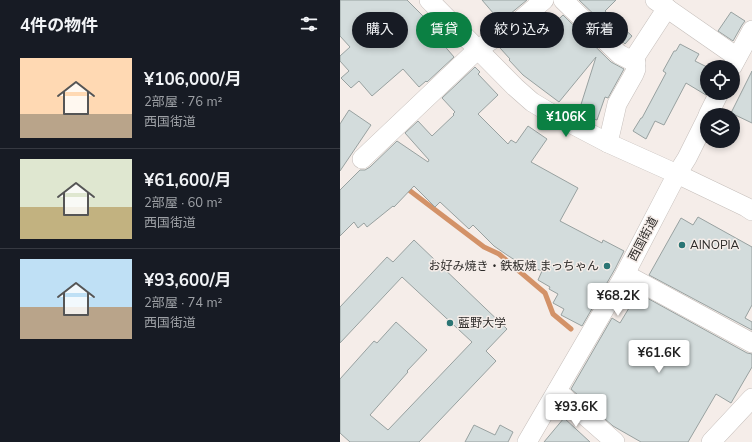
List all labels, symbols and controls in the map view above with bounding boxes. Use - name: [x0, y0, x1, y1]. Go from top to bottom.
- chip: 購入: [352, 12, 408, 48]
- chip: 賃貸: [416, 12, 472, 48]
- chip: 絞り込み: [480, 12, 564, 48]
- chip: 新着: [572, 12, 628, 48]
- icon: filters: [298, 13, 320, 35]
- text: 4件の物件: [20, 14, 98, 37]
- map controls: [700, 60, 740, 148]
- button: locate: [700, 60, 740, 100]
- text: ¥106,000/月: [144, 68, 242, 91]
- icon: home: [52, 74, 100, 122]
- text: 2部屋 · 76 m²: [144, 93, 222, 111]
- pin: ¥106K: [538, 104, 594, 138]
- text: ¥106K: [546, 108, 586, 126]
- button: layers: [700, 108, 740, 148]
- text: 西国街道: [144, 113, 196, 131]
- text: ¥61,600/月: [144, 169, 232, 192]
- icon: home: [52, 175, 100, 223]
- text: 2部屋 · 60 m²: [144, 194, 222, 212]
- text: 西国街道: [144, 214, 196, 232]
- street label: 西国街道: [625, 214, 661, 264]
- place label: AINOPIA: [690, 237, 740, 253]
- marker: AINOPIA: [677, 240, 687, 250]
- place label: お好み焼き・鉄板焼 まっちゃん: [428, 258, 599, 274]
- marker: お好み焼き・鉄板焼 まっちゃん: [602, 261, 612, 271]
- text: ¥93,600/月: [144, 269, 232, 292]
- icon: home: [52, 275, 100, 323]
- pin: ¥68.2K: [585, 283, 651, 317]
- text: ¥68.2K: [596, 287, 640, 305]
- text: 2部屋 · 74 m²: [144, 294, 222, 312]
- text: 西国街道: [144, 314, 196, 332]
- place label: 藍野大学: [458, 315, 506, 331]
- marker: 藍野大学: [445, 318, 455, 328]
- pin: ¥61.6K: [626, 340, 692, 374]
- text: ¥61.6K: [637, 344, 681, 362]
- pin: ¥93.6K: [543, 394, 609, 428]
- text: ¥93.6K: [554, 398, 598, 416]

